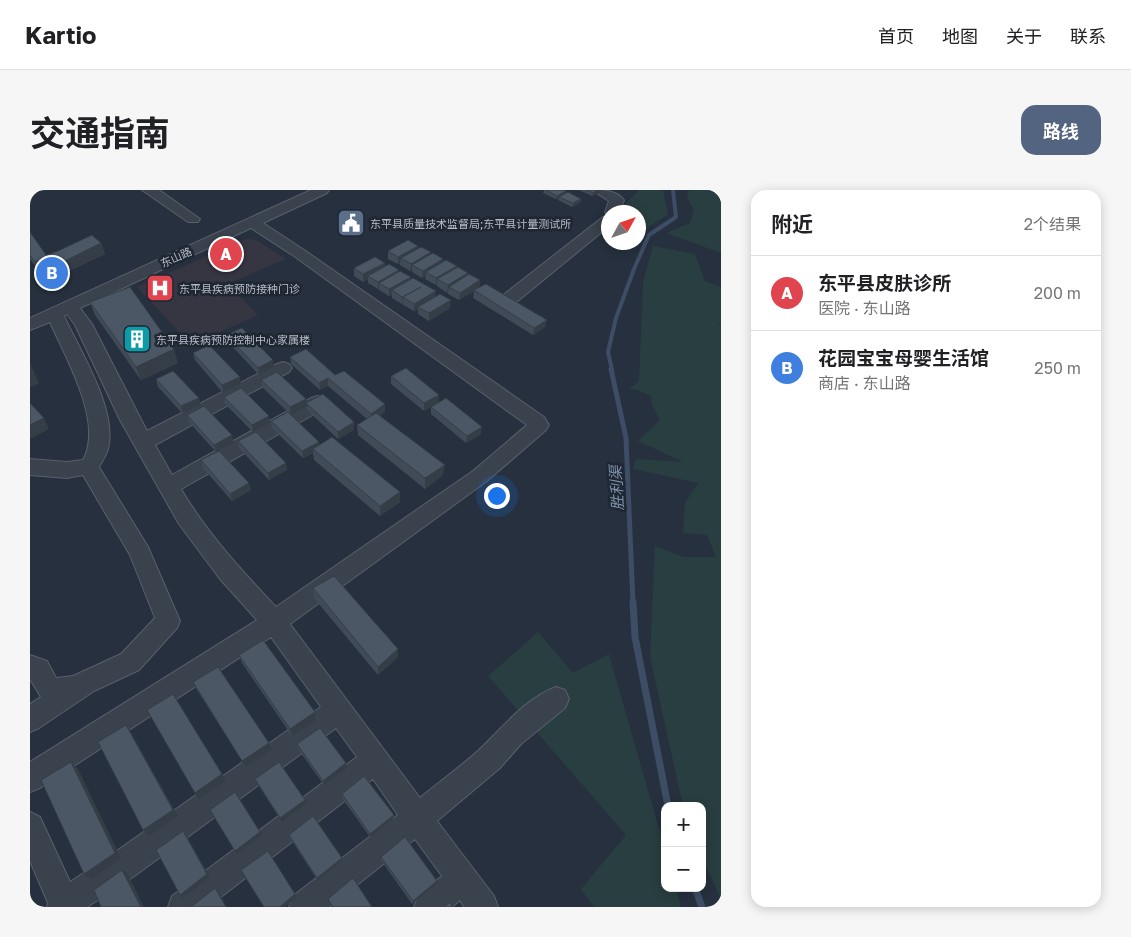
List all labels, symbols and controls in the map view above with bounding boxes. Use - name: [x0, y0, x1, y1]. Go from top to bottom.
- text: Kartio: [25, 20, 97, 49]
- text: 首页: [878, 25, 914, 47]
- text: 地图: [942, 25, 978, 47]
- text: 关于: [1006, 25, 1042, 47]
- text: 联系: [1070, 25, 1106, 47]
- button: 路线: [1021, 105, 1101, 155]
- text: 交通指南: [30, 112, 170, 154]
- north arrow: [601, 205, 646, 250]
- public building icon: 东平县质量技术监督局;东平县计量测试所: [336, 208, 366, 238]
- text: 附近: [771, 211, 813, 237]
- text: 2个结果: [1024, 214, 1081, 234]
- place label: 东平县质量技术监督局;东平县计量测试所: [370, 217, 571, 230]
- pin: A: [210, 235, 242, 273]
- street label: 东山路: [158, 244, 194, 270]
- pin: B: [36, 254, 68, 292]
- text: 东平县皮肤诊所: [818, 271, 951, 294]
- hospital icon: 东平县疾病预防接种门诊: [145, 273, 175, 303]
- place label: 东平县疾病预防接种门诊: [179, 282, 300, 295]
- text: A: [781, 283, 793, 303]
- text: 200 m: [1034, 283, 1081, 303]
- text: 医院 · 东山路: [818, 298, 911, 318]
- building icon: 东平县疾病预防控制中心家属楼: [122, 324, 152, 354]
- place label: 东平县疾病预防控制中心家属楼: [156, 333, 310, 346]
- text: 花园宝宝母婴生活馆: [818, 346, 989, 369]
- text: B: [781, 358, 793, 378]
- text: 250 m: [1034, 358, 1081, 378]
- text: 商店 · 东山路: [818, 373, 911, 393]
- water label: 胜利渠: [606, 463, 626, 511]
- your location: [484, 483, 510, 509]
- map controls: [661, 802, 706, 892]
- button: +: [661, 802, 706, 847]
- button: −: [661, 847, 706, 892]

